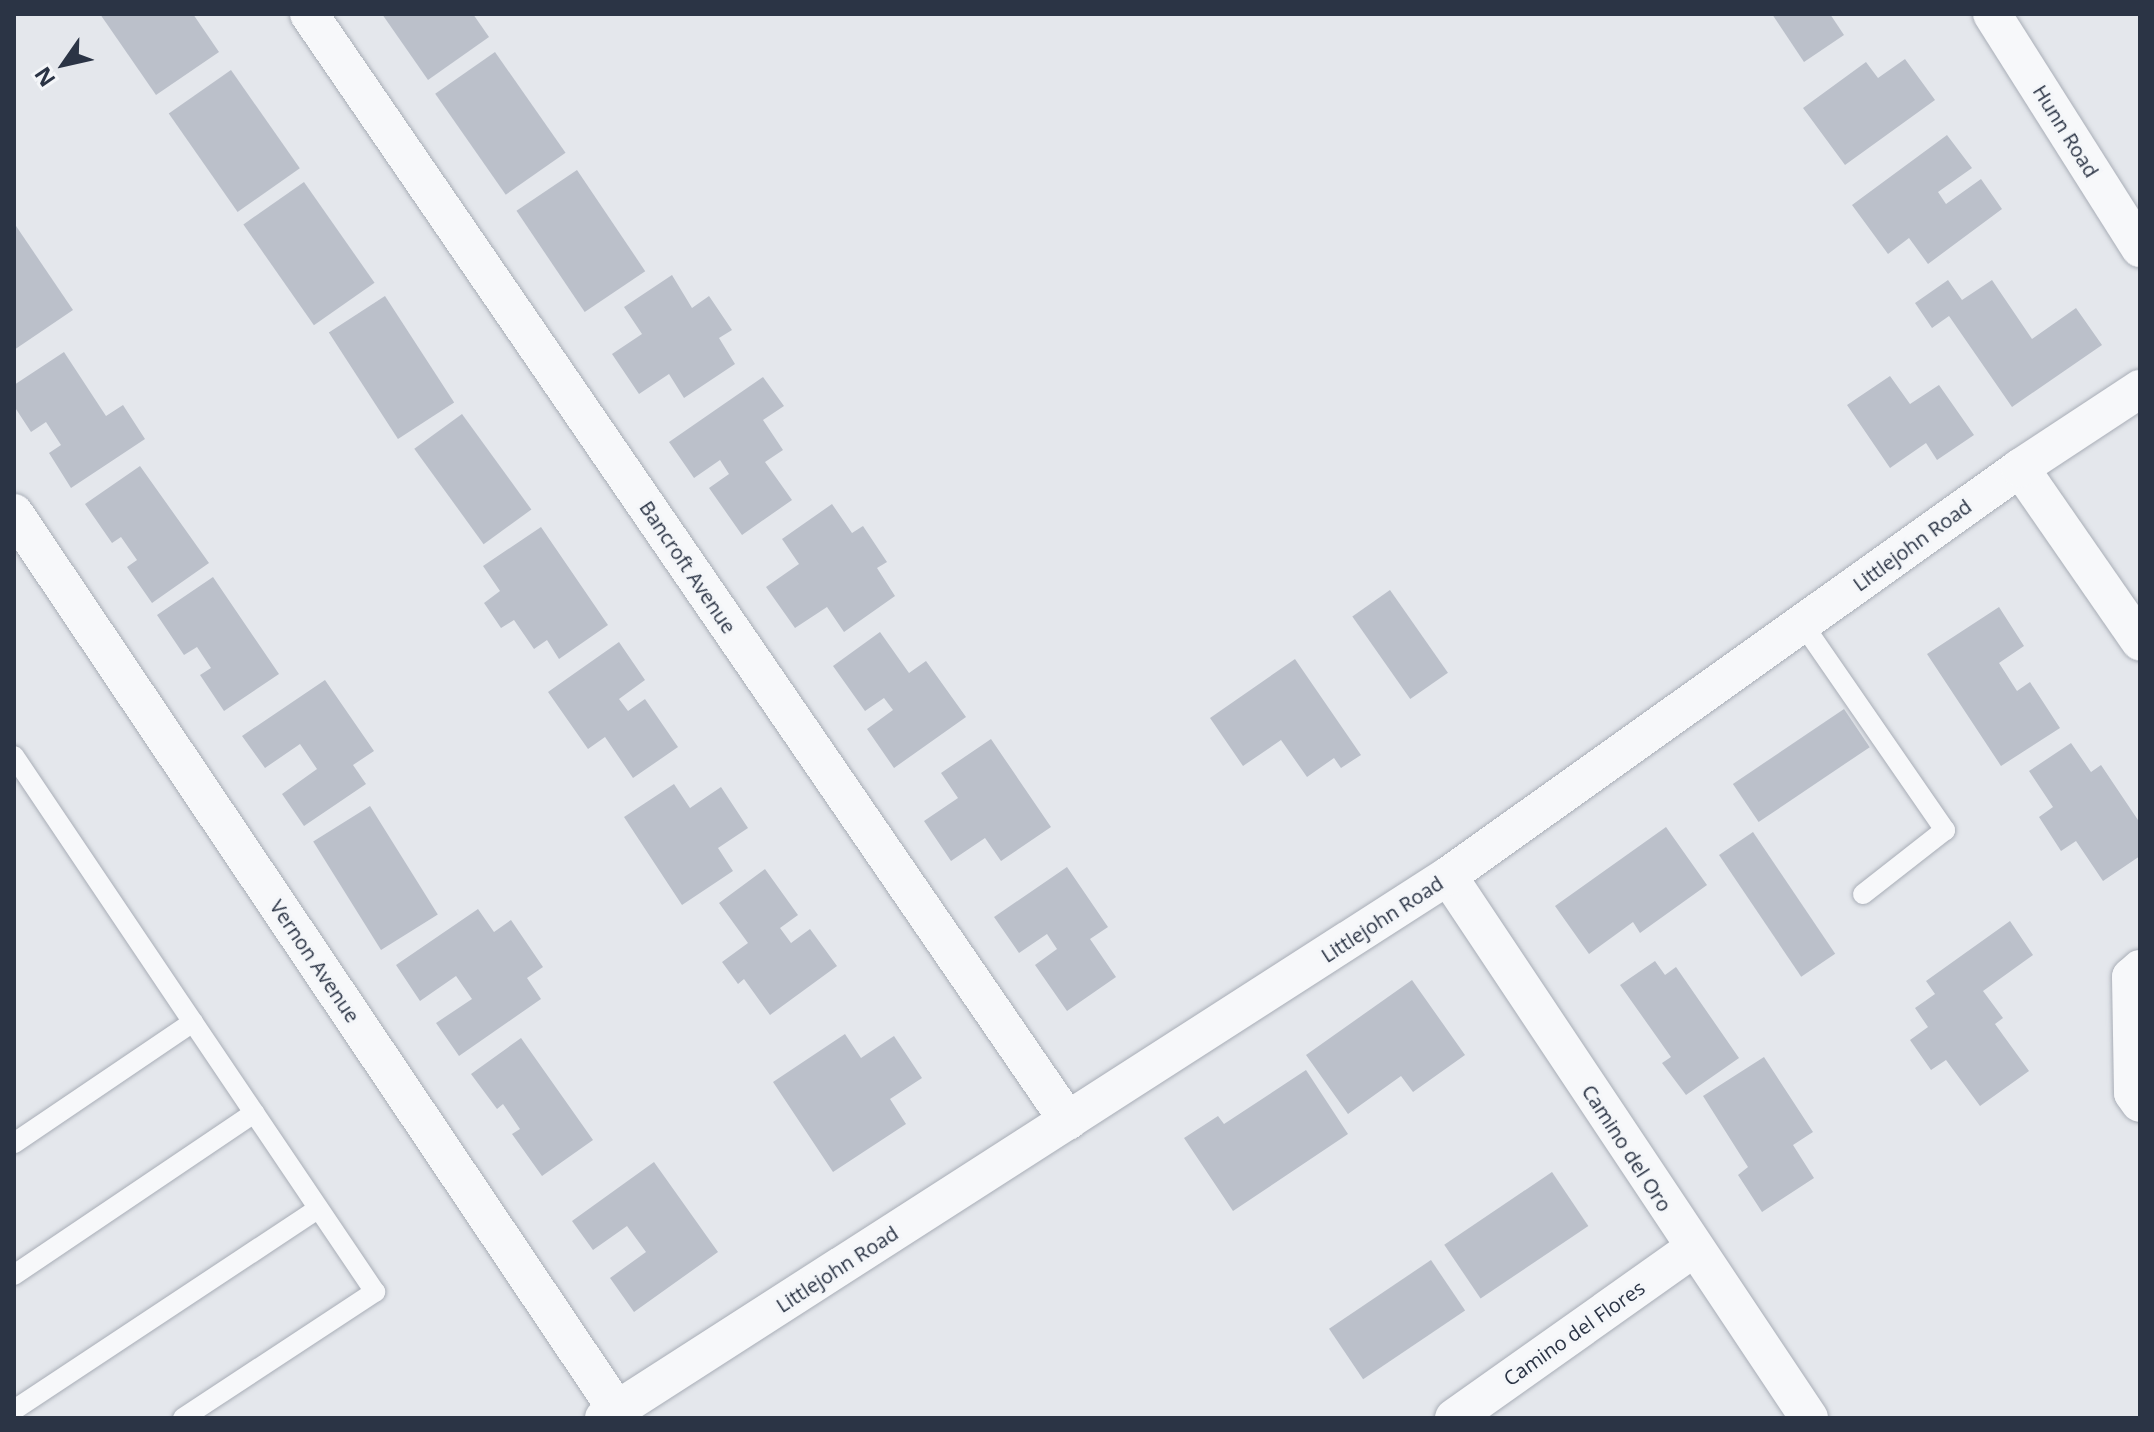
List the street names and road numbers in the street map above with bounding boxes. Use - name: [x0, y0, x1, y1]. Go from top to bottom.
- street label: Hunn Road: [2028, 80, 2104, 182]
- street label: Littlejohn Road: [1848, 494, 1976, 596]
- street label: Bancroft Avenue: [635, 496, 741, 638]
- street label: Littlejohn Road: [1317, 871, 1447, 967]
- street label: Vernon Avenue: [265, 895, 365, 1027]
- street label: Camino del Oro: [1577, 1080, 1677, 1216]
- street label: Littlejohn Road: [772, 1221, 902, 1317]
- street label: Camino del Flores: [1499, 1275, 1649, 1391]

